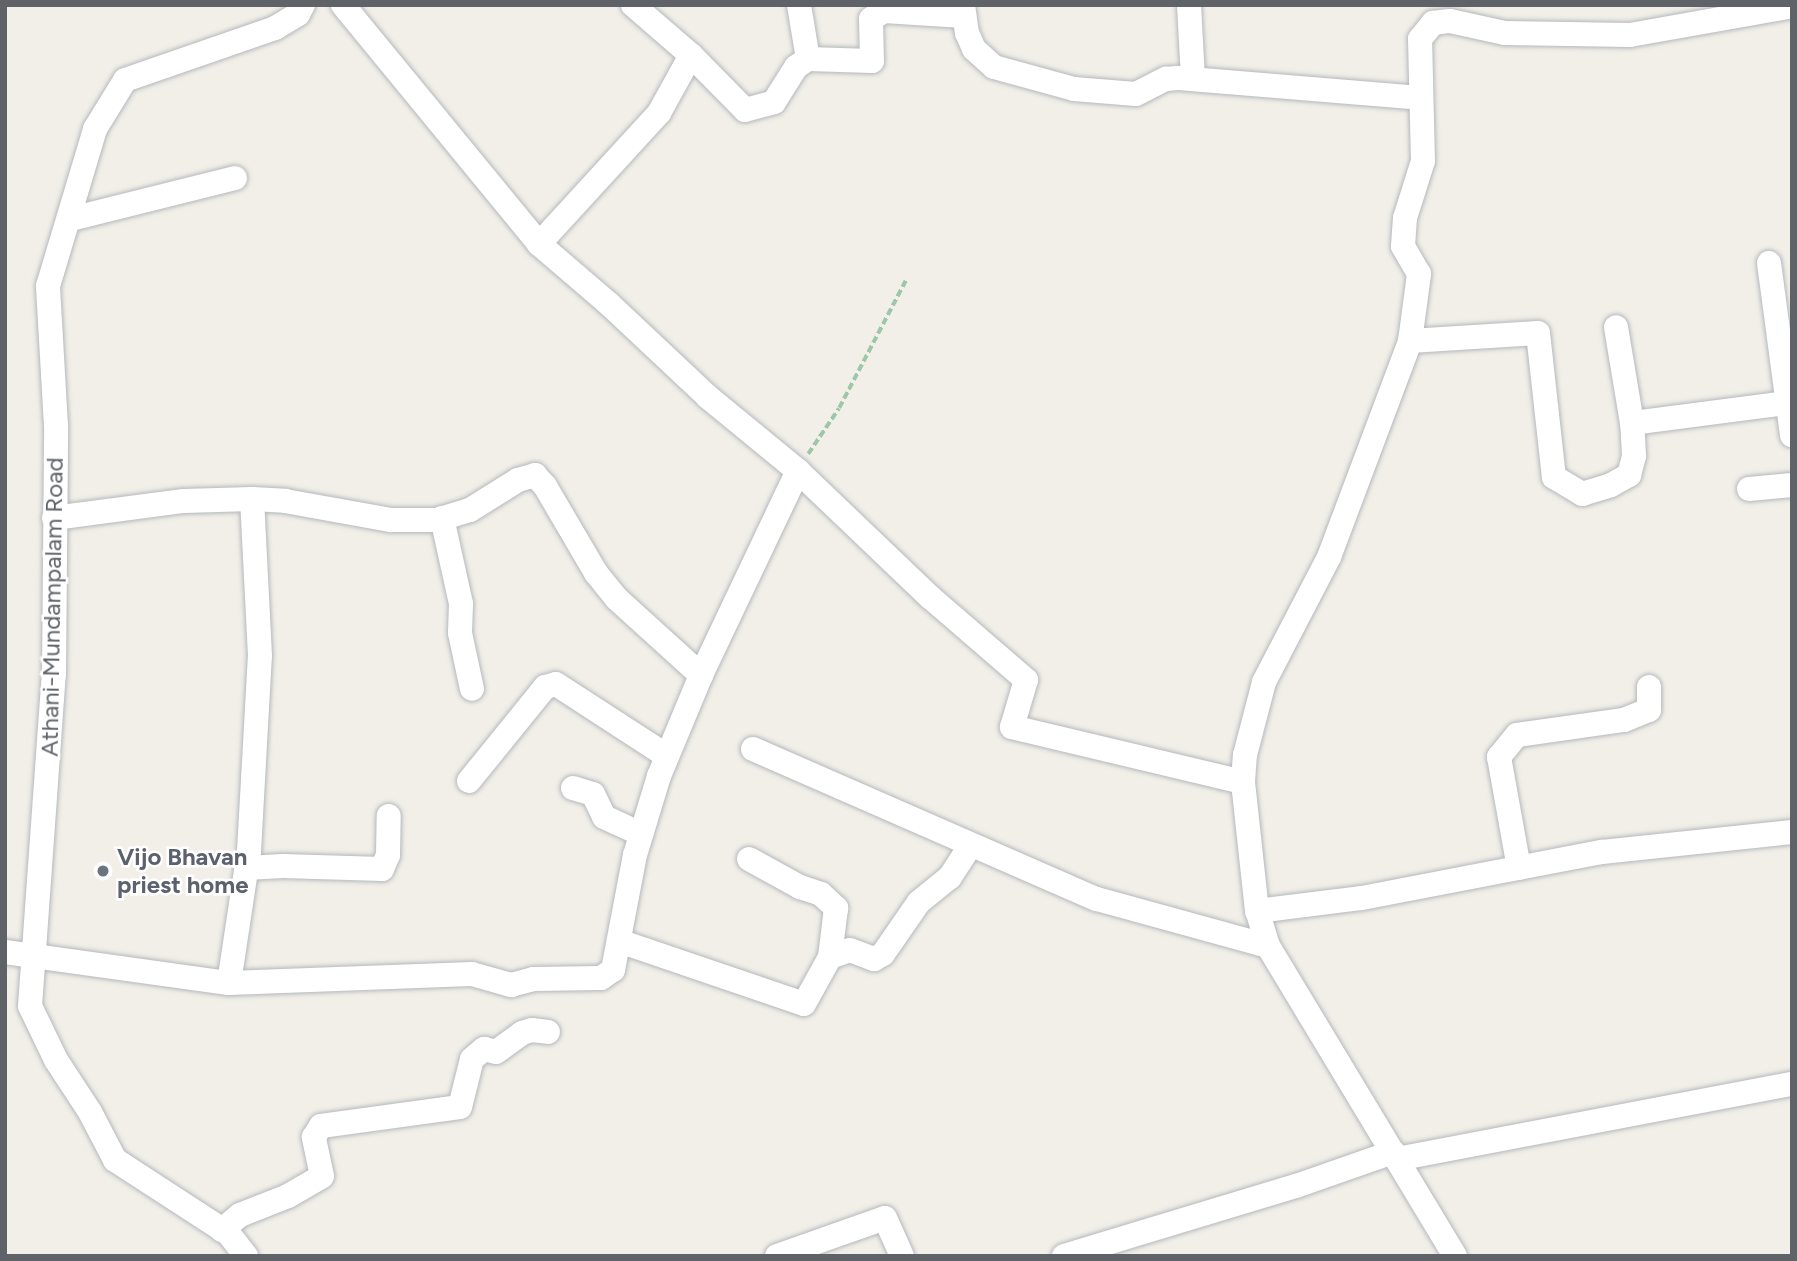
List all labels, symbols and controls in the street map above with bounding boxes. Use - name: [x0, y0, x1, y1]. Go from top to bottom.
- street label: Athani-Mundampalam Road: [35, 457, 69, 757]
- place label: Vijo Bhavan priest home: [117, 843, 248, 899]
- marker: Vijo Bhavan priest home: [95, 863, 111, 879]

